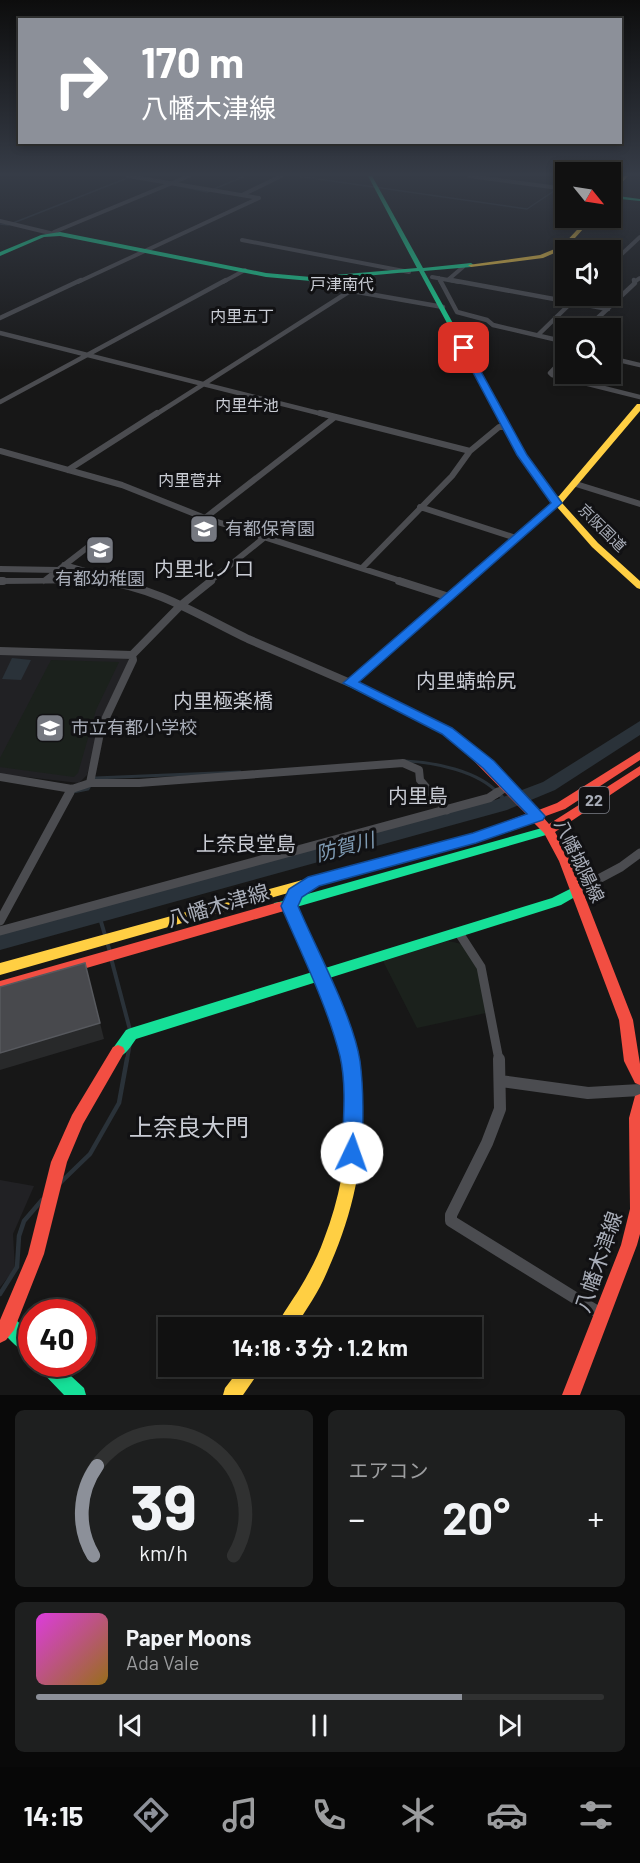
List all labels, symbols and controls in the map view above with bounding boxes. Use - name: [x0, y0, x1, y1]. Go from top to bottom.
- text: 170 m: [141, 36, 244, 86]
- icon: right: [42, 42, 120, 120]
- text: 八幡木津線: [141, 91, 276, 123]
- north arrow: [555, 162, 621, 228]
- map controls: [555, 162, 621, 384]
- button: sound: [555, 240, 621, 306]
- district label: 戸津南代: [310, 274, 374, 293]
- district label: 内里五丁: [210, 306, 274, 325]
- button: search: [555, 318, 621, 384]
- pin: [438, 322, 489, 373]
- icon: arrive: [447, 331, 480, 364]
- district label: 内里牛池: [215, 395, 279, 414]
- district label: 内里菅井: [158, 470, 222, 489]
- street label: 京阪国道: [575, 500, 630, 555]
- school or university icon: 有都保育園: [188, 513, 220, 545]
- place label: 有都保育園: [225, 517, 315, 539]
- school or university icon: 有都幼稚園: [84, 534, 116, 566]
- district label: 内里北ノ口: [154, 556, 254, 580]
- place label: 有都幼稚園: [55, 567, 145, 589]
- district label: 内里蜻蛉尻: [416, 668, 516, 692]
- district label: 内里極楽橋: [173, 688, 273, 712]
- school or university icon: 市立有都小学校: [34, 712, 66, 744]
- place label: 市立有都小学校: [71, 716, 197, 738]
- district label: 内里島: [388, 783, 448, 807]
- road number: 22: [579, 787, 609, 813]
- street label: 八幡城陽線: [550, 815, 610, 906]
- water label: 防賀川: [313, 826, 379, 865]
- district label: 上奈良堂島: [196, 831, 296, 855]
- street label: 八幡木津線: [164, 878, 271, 931]
- district label: 上奈良大門: [129, 1112, 249, 1141]
- position arrow: [320, 1121, 384, 1185]
- street label: 八幡木津線: [569, 1208, 626, 1315]
- speed limit sign: 40: [18, 1299, 96, 1377]
- text: 14:18 · 3 分 · 1.2 km: [232, 1334, 408, 1360]
- text: エアコン: [349, 1458, 429, 1482]
- text: 39: [130, 1468, 197, 1542]
- text: 20°: [442, 1490, 510, 1544]
- text: −: [349, 1498, 365, 1538]
- text: +: [588, 1498, 604, 1538]
- text: km/h: [139, 1540, 188, 1565]
- text: Paper Moons: [126, 1624, 251, 1650]
- text: Ada Vale: [126, 1650, 199, 1674]
- icon: previous: [114, 1709, 147, 1742]
- icon: pause: [303, 1709, 336, 1742]
- icon: next: [493, 1709, 526, 1742]
- icon: directions: [130, 1794, 172, 1836]
- icon: music: [219, 1794, 261, 1836]
- icon: phone: [308, 1794, 350, 1836]
- icon: climate: [397, 1794, 439, 1836]
- icon: car: [486, 1794, 528, 1836]
- icon: filters: [575, 1794, 617, 1836]
- text: 14:15: [23, 1799, 83, 1831]

